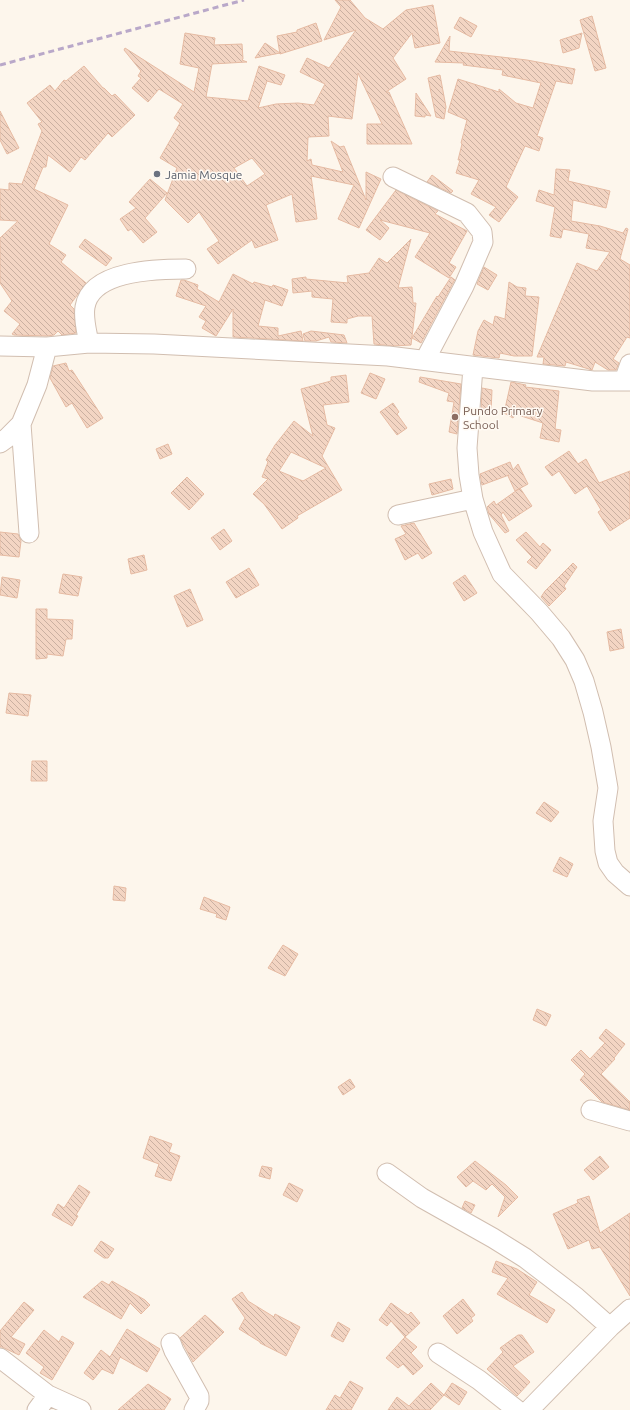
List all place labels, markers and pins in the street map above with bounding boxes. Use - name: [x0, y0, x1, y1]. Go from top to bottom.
- place label: Jamia Mosque: [165, 168, 242, 181]
- marker: Jamia Mosque: [152, 169, 162, 179]
- place label: Pundo Primary School: [463, 404, 543, 431]
- marker: Pundo Primary School: [450, 412, 460, 422]

